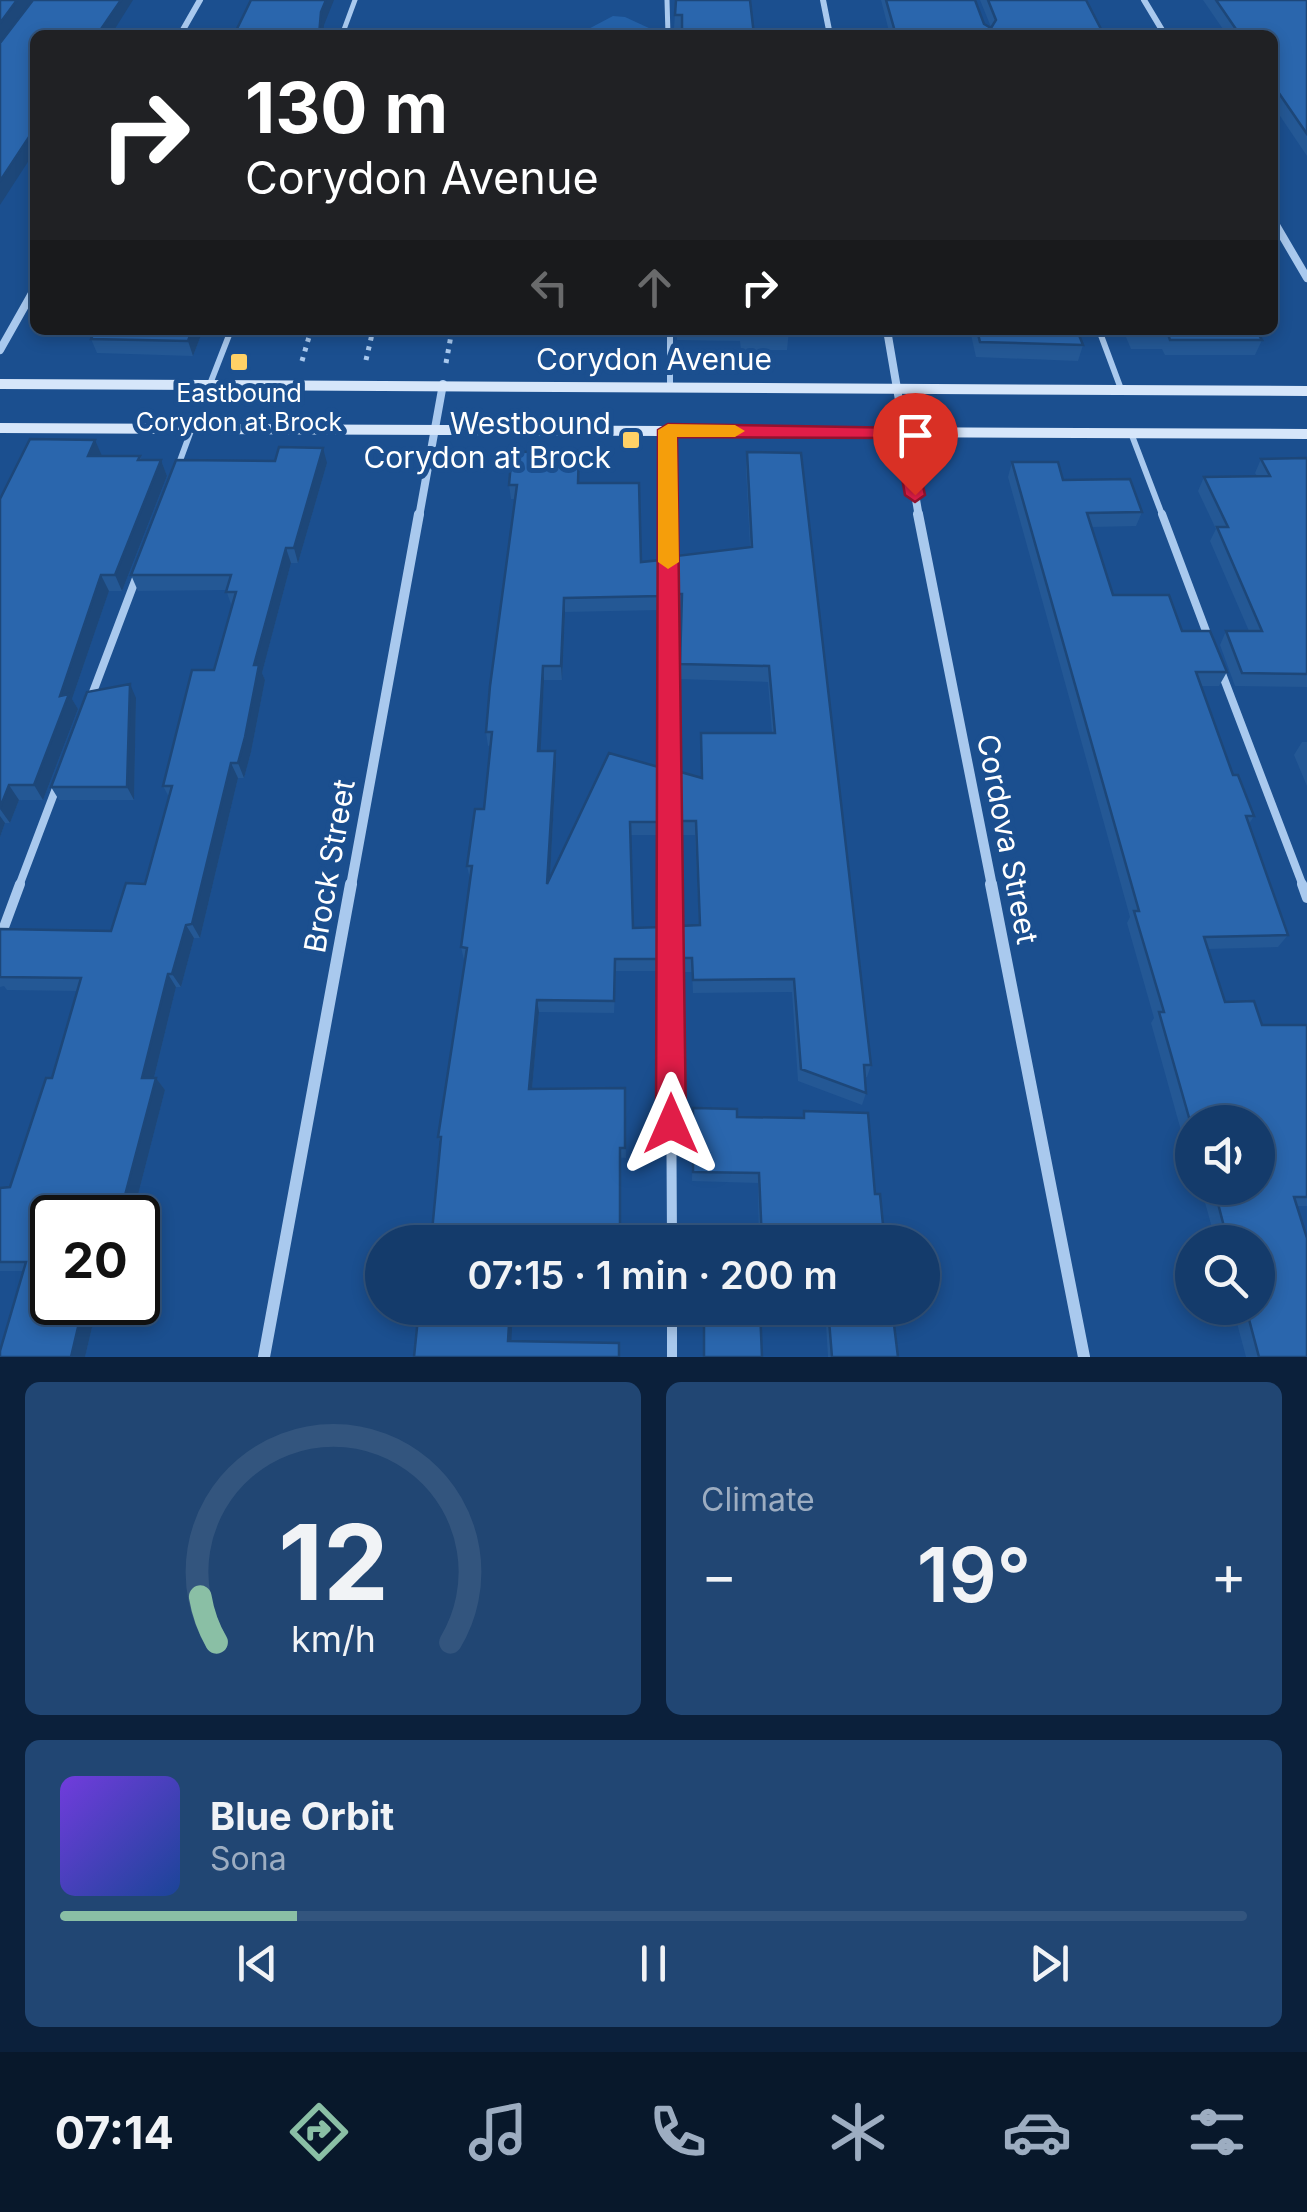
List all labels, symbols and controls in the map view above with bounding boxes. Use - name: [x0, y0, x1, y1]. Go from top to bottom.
- text: 130 m: [245, 65, 448, 150]
- icon: right: [80, 70, 210, 200]
- text: Corydon Avenue: [245, 150, 599, 205]
- icon: left: [522, 260, 577, 315]
- icon: ahead: [627, 260, 682, 315]
- icon: right: [732, 260, 787, 315]
- street label: Corydon Avenue: [536, 341, 772, 377]
- marker: Eastbound Corydon at Brock: [228, 351, 250, 373]
- place label: Eastbound Corydon at Brock: [136, 378, 342, 437]
- pin: [873, 393, 958, 496]
- place label: Westbound Corydon at Brock: [363, 405, 612, 475]
- icon: arrive: [888, 408, 943, 463]
- marker: Westbound Corydon at Brock: [620, 429, 642, 451]
- street label: Cordova Street: [970, 731, 1046, 947]
- street label: Brock Street: [296, 776, 362, 955]
- position arrow: [619, 1072, 723, 1176]
- map controls: [1175, 1105, 1275, 1325]
- button: sound: [1175, 1105, 1275, 1205]
- speed limit sign: 20: [30, 1195, 160, 1325]
- button: search: [1175, 1225, 1275, 1325]
- text: 07:15 · 1 min · 200 m: [467, 1252, 838, 1298]
- text: Climate: [701, 1480, 815, 1519]
- text: 12: [278, 1499, 388, 1625]
- text: 19°: [917, 1529, 1031, 1620]
- text: −: [701, 1542, 737, 1608]
- text: +: [1211, 1542, 1247, 1608]
- text: km/h: [291, 1617, 375, 1661]
- text: Blue Orbit: [210, 1793, 394, 1839]
- text: Sona: [210, 1839, 287, 1878]
- icon: previous: [230, 1936, 285, 1991]
- icon: pause: [626, 1936, 681, 1991]
- icon: next: [1022, 1936, 1077, 1991]
- icon: directions: [284, 2097, 354, 2167]
- icon: music: [463, 2097, 533, 2167]
- icon: phone: [643, 2097, 713, 2167]
- icon: climate: [823, 2097, 893, 2167]
- icon: car: [1002, 2097, 1072, 2167]
- icon: filters: [1182, 2097, 1252, 2167]
- text: 07:14: [55, 2105, 174, 2160]

